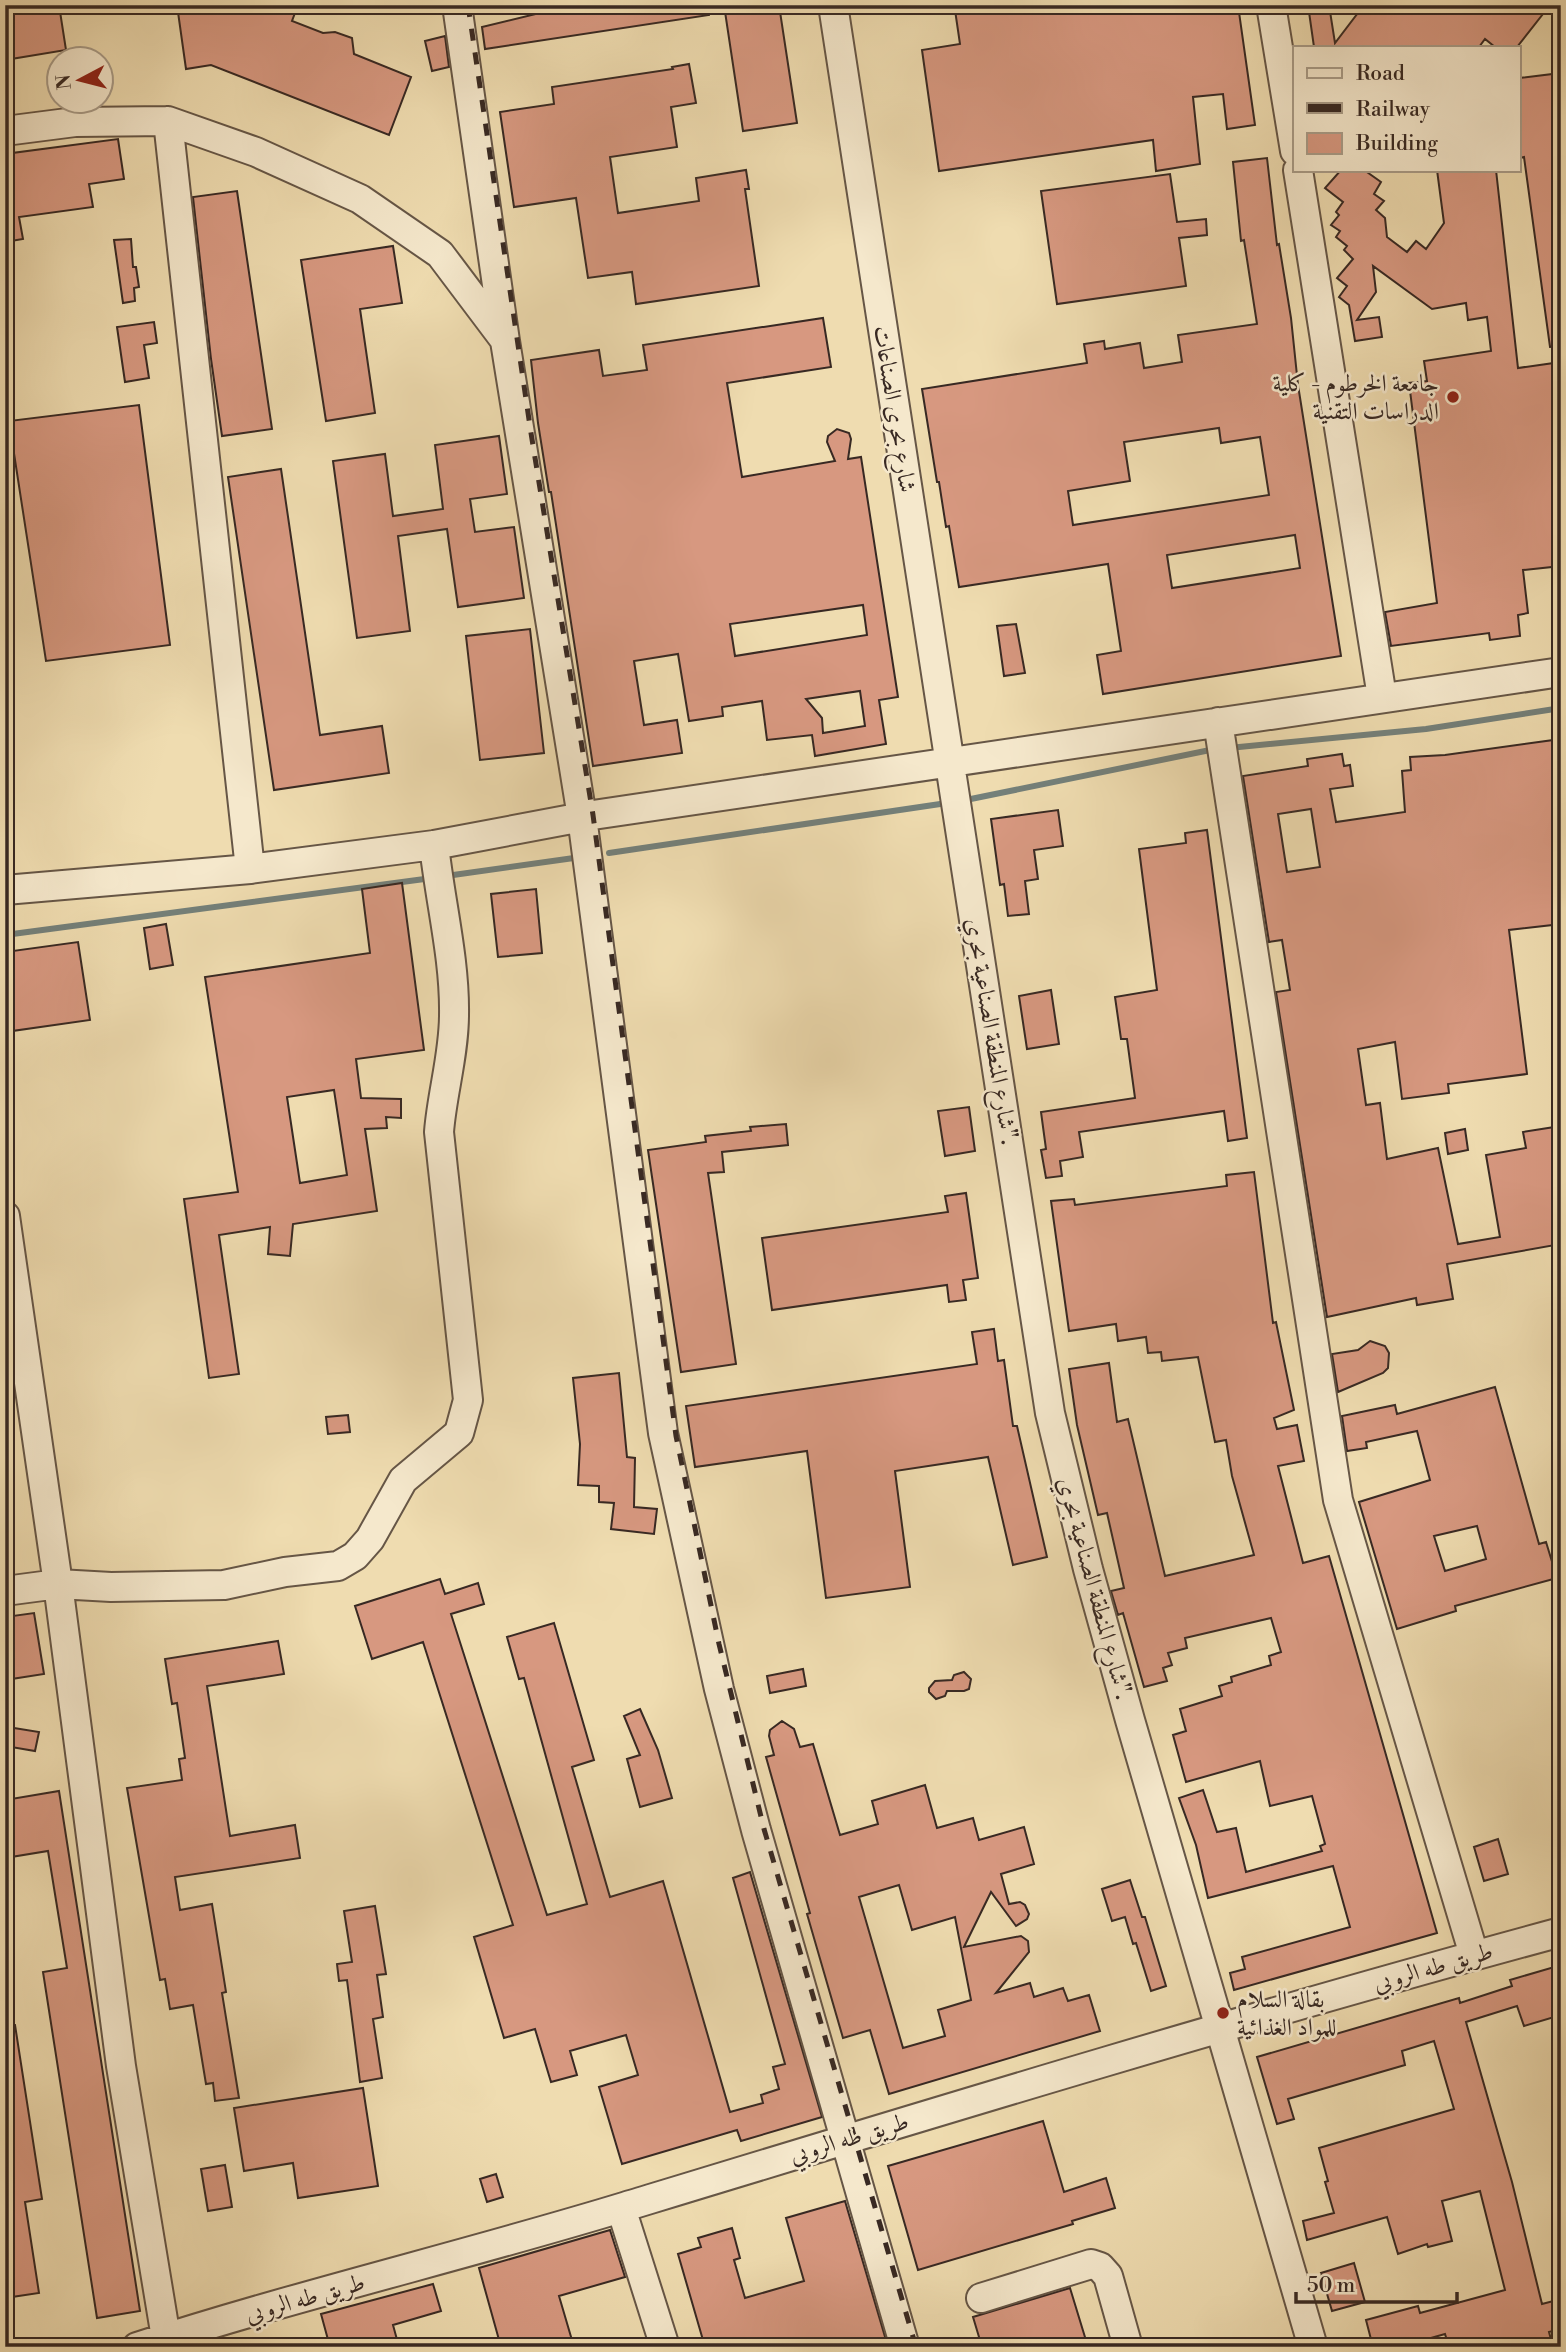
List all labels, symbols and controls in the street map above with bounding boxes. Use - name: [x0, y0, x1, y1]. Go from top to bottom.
- north arrow: [46, 46, 116, 116]
- legend: [1293, 46, 1520, 172]
- text: Road: [1356, 61, 1405, 87]
- text: N: [51, 73, 77, 91]
- text: Railway: [1356, 97, 1431, 123]
- text: Building: [1355, 131, 1438, 157]
- street label: شارع بحرى الصناعات: [862, 323, 922, 495]
- place label: جامعة الخرطوم - كلية الدراسات التقنية: [1272, 369, 1439, 427]
- marker: جامعة الخرطوم - كلية الدراسات التقنية: [1445, 389, 1461, 405]
- street label: شارع المنطقة الصناعية بحري".: [954, 916, 1024, 1147]
- street label: شارع المنطقة الصناعية بحري".: [1046, 1474, 1138, 1704]
- street label: طريق طه الروبي: [1370, 1937, 1497, 2002]
- place label: بقالة السلام للمواد الغذائية: [1237, 1985, 1337, 2043]
- marker: بقالة السلام للمواد الغذائية: [1215, 2005, 1231, 2021]
- street label: طريق طه الروبي: [786, 2107, 913, 2174]
- scale bar: [1296, 2261, 1458, 2305]
- street label: طريق طه الروبي: [242, 2268, 369, 2333]
- text: 50 m: [1307, 2273, 1355, 2299]

